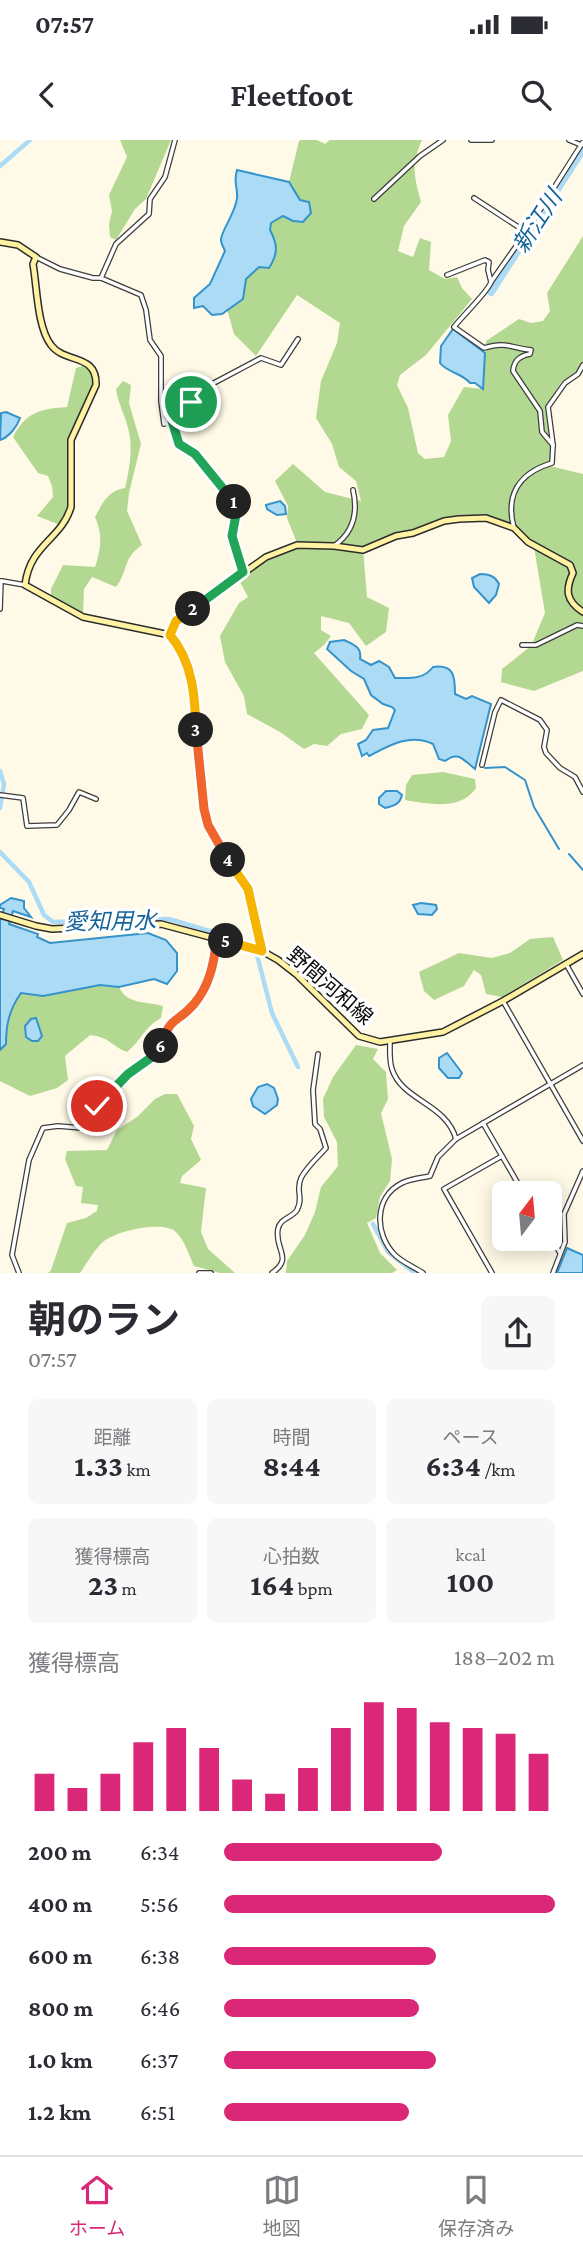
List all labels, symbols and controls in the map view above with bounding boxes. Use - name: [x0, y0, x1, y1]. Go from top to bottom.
- text: 07:57: [35, 10, 94, 39]
- icon: back: [28, 76, 66, 114]
- icon: search: [517, 76, 555, 114]
- text: Fleetfoot: [230, 77, 353, 113]
- water label: 新江川: [507, 182, 568, 257]
- pin: [161, 372, 221, 432]
- icon: arrive: [172, 383, 210, 421]
- pin: 1: [216, 484, 252, 520]
- text: 1: [230, 491, 237, 512]
- pin: 2: [176, 592, 210, 626]
- text: 2: [188, 598, 197, 619]
- pin: 3: [178, 712, 214, 748]
- text: 3: [191, 719, 200, 740]
- pin: 4: [210, 842, 246, 878]
- text: 4: [222, 849, 233, 870]
- water label: 愛知用水: [64, 907, 159, 935]
- pin: 5: [208, 924, 244, 958]
- text: 5: [221, 930, 230, 951]
- street label: 野間河和線: [283, 943, 377, 1029]
- pin: 6: [144, 1028, 178, 1063]
- text: 6: [155, 1035, 166, 1056]
- pin: [67, 1076, 127, 1136]
- icon: check: [78, 1087, 116, 1125]
- north arrow: [492, 1181, 562, 1251]
- map controls: [492, 1181, 562, 1251]
- button: share: [481, 1296, 555, 1370]
- text: 朝のラン: [28, 1299, 180, 1341]
- text: 07:57: [28, 1346, 77, 1372]
- text: 距離: [93, 1427, 132, 1448]
- text: 時間: [272, 1427, 311, 1448]
- text: ペース: [442, 1427, 499, 1448]
- text: 1.33: [74, 1449, 123, 1482]
- text: 8:44: [262, 1449, 321, 1482]
- text: 6:34: [425, 1449, 481, 1482]
- text: km: [123, 1459, 151, 1480]
- text: /km: [481, 1459, 516, 1480]
- text: kcal: [455, 1544, 486, 1565]
- text: 獲得標高: [74, 1546, 151, 1567]
- text: 心拍数: [263, 1546, 320, 1567]
- text: 100: [447, 1565, 494, 1598]
- text: 23: [88, 1568, 118, 1601]
- text: 164: [250, 1568, 294, 1601]
- text: m: [118, 1578, 137, 1599]
- text: bpm: [294, 1578, 333, 1599]
- text: 188–202 m: [454, 1644, 555, 1670]
- text: 獲得標高: [28, 1650, 120, 1676]
- text: 200 m: [28, 1839, 92, 1865]
- text: 6:34: [140, 1839, 180, 1865]
- text: 400 m: [28, 1891, 92, 1917]
- text: 5:56: [140, 1891, 179, 1917]
- text: 600 m: [28, 1943, 92, 1969]
- text: 6:38: [140, 1943, 180, 1969]
- text: 800 m: [28, 1995, 93, 2021]
- text: 6:46: [140, 1995, 180, 2021]
- text: 1.0 km: [28, 2047, 93, 2073]
- text: 6:37: [140, 2047, 178, 2073]
- text: 1.2 km: [28, 2099, 91, 2125]
- text: 6:51: [140, 2099, 175, 2125]
- tab: ホーム: [69, 2171, 125, 2240]
- tab: 地図: [263, 2171, 301, 2240]
- tab: 保存済み: [438, 2171, 514, 2240]

